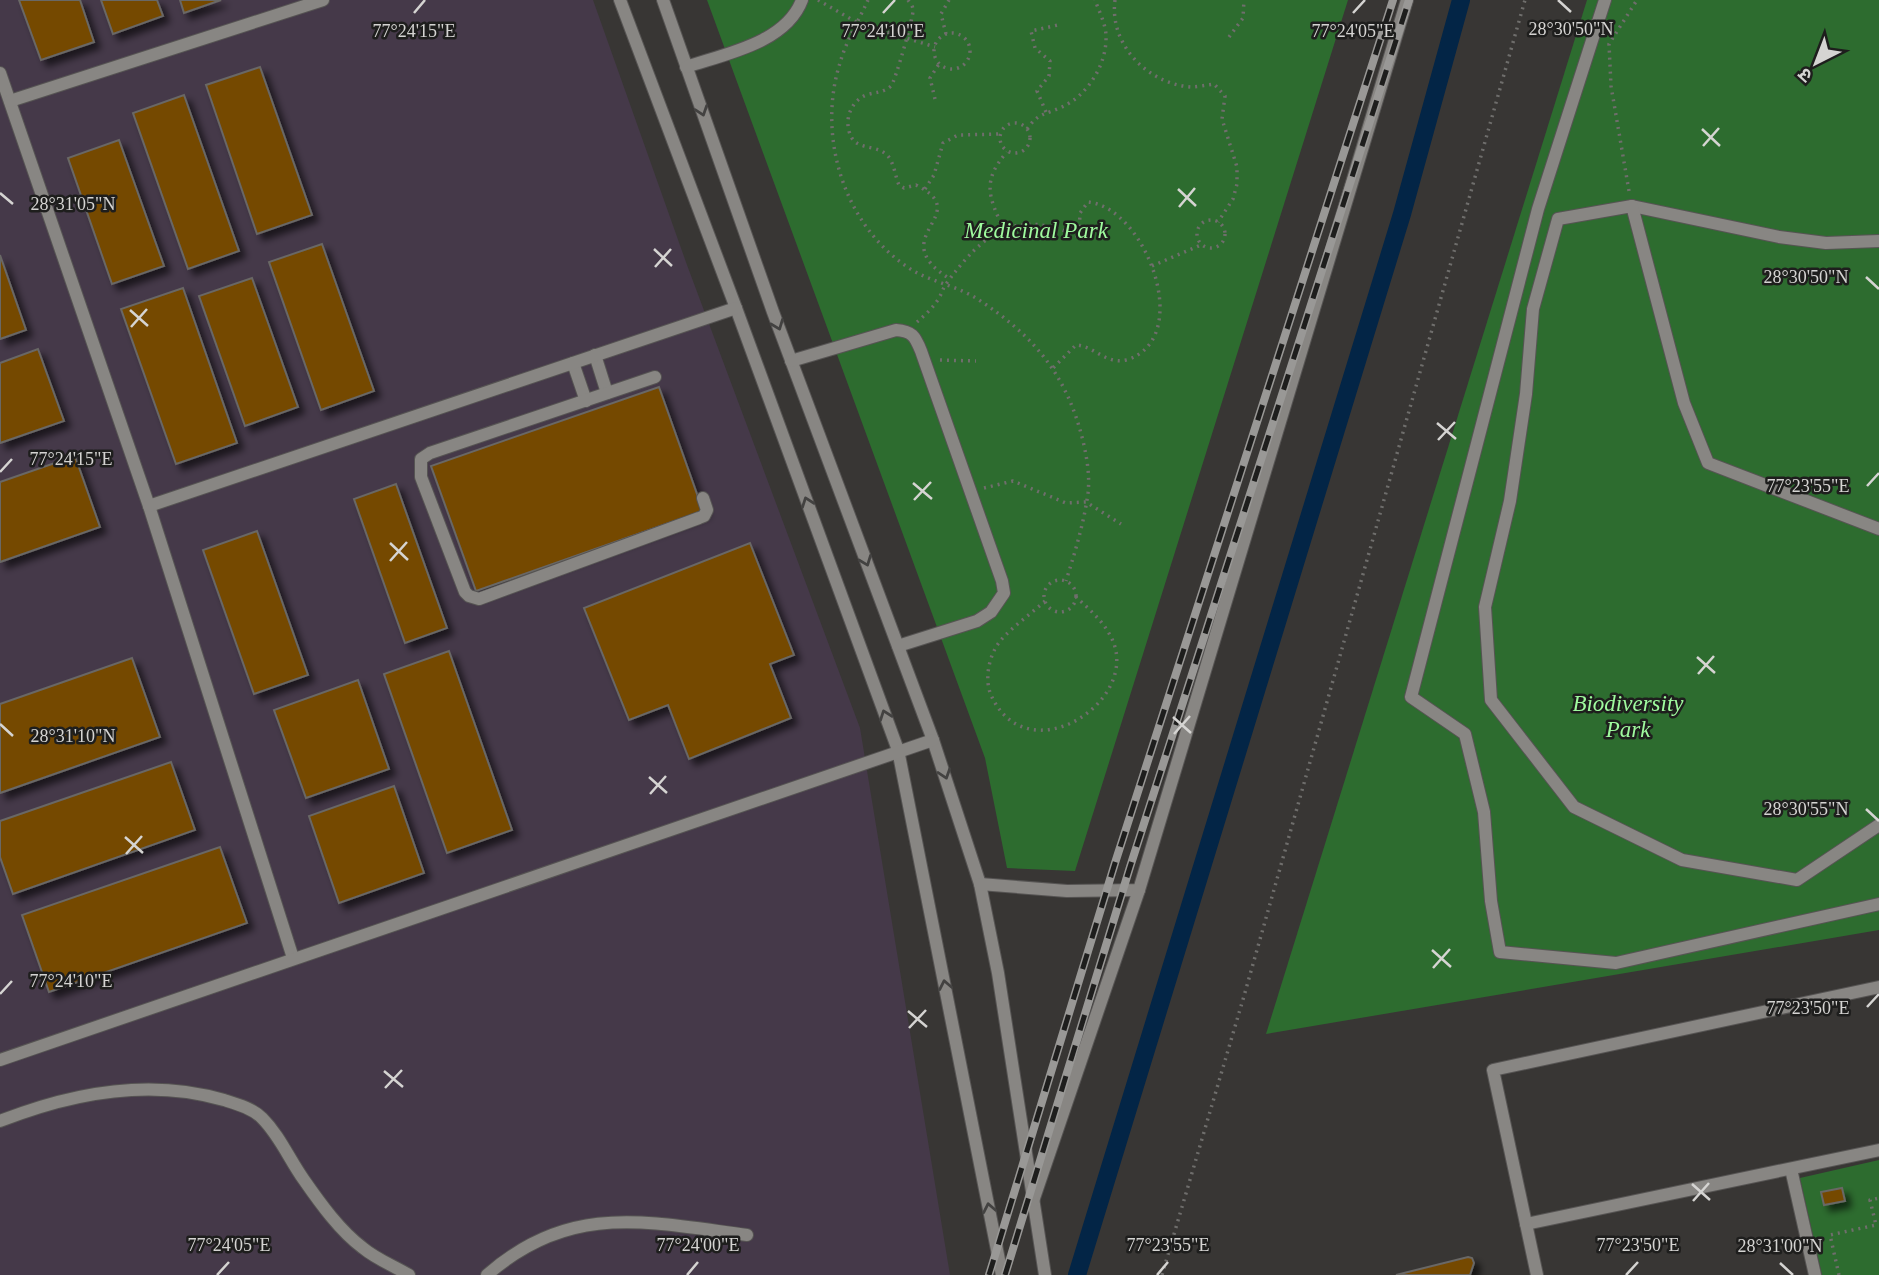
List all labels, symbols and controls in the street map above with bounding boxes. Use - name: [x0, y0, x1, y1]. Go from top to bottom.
- text: 28°30'50"N: [1529, 19, 1613, 39]
- text: 77°24'15"E: [373, 21, 455, 41]
- text: 77°24'10"E: [842, 21, 924, 41]
- text: 77°24'05"E: [1312, 21, 1394, 41]
- north arrow: [1781, 28, 1851, 98]
- text: उ: [1793, 63, 1816, 87]
- one-way arrow: [694, 104, 708, 116]
- text: 28°31'05"N: [31, 194, 115, 214]
- park label: Medicinal Park: [963, 218, 1109, 243]
- text: 28°30'50"N: [1764, 267, 1848, 287]
- one-way arrow: [770, 318, 784, 331]
- text: 77°24'15"E: [30, 449, 112, 469]
- text: 77°23'55"E: [1767, 476, 1849, 496]
- one-way arrow: [801, 496, 815, 508]
- one-way arrow: [858, 554, 872, 566]
- park label: Biodiversity Park: [1572, 691, 1684, 742]
- one-way arrow: [880, 710, 894, 722]
- text: 28°31'10"N: [31, 726, 115, 746]
- one-way arrow: [936, 768, 951, 780]
- text: 28°30'55"N: [1764, 799, 1848, 819]
- text: 77°24'10"E: [30, 971, 112, 991]
- one-way arrow: [938, 979, 953, 991]
- text: 77°23'50"E: [1767, 998, 1849, 1018]
- one-way arrow: [982, 1202, 997, 1214]
- text: 77°24'05"E: [188, 1235, 270, 1255]
- text: 77°24'00"E: [657, 1235, 739, 1255]
- text: 77°23'55"E: [1127, 1235, 1209, 1255]
- text: 77°23'50"E: [1597, 1235, 1679, 1255]
- text: 28°31'00"N: [1738, 1236, 1822, 1256]

